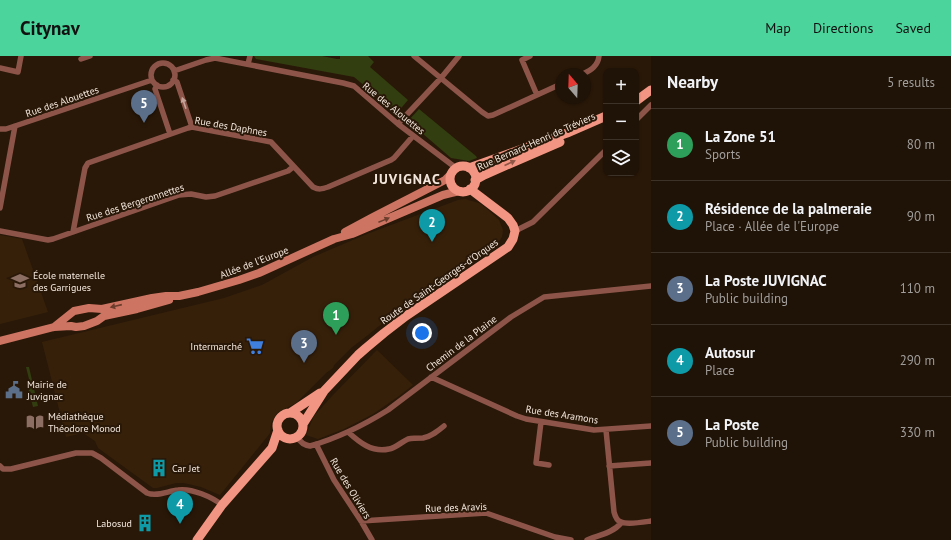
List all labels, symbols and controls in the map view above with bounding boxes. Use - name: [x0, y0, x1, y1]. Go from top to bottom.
- text: Citynav: [20, 16, 80, 40]
- text: Map: [765, 19, 791, 37]
- text: Directions: [813, 19, 873, 37]
- text: Saved: [895, 19, 931, 37]
- north arrow: [555, 68, 591, 104]
- map controls: [603, 68, 639, 176]
- button: +: [603, 68, 639, 104]
- text: Nearby: [667, 71, 718, 93]
- text: 5 results: [887, 74, 935, 91]
- street label: Rue des Alouettes: [360, 79, 428, 138]
- street label: Rue des Alouettes: [24, 83, 100, 120]
- pin: 5: [131, 90, 157, 123]
- one-way arrow: [181, 96, 187, 108]
- button: −: [603, 104, 639, 140]
- street label: Rue Bernard-Henri de Tréviers: [475, 110, 597, 173]
- street label: Rue des Daphnes: [194, 114, 268, 139]
- text: La Zone 51: [705, 127, 776, 146]
- text: 1: [676, 136, 684, 153]
- text: 80 m: [907, 136, 935, 153]
- button: layers: [603, 140, 639, 176]
- text: Sports: [705, 146, 741, 163]
- one-way arrow: [505, 160, 517, 166]
- district label: JUVIGNAC: [372, 170, 441, 188]
- street label: Rue des Bergeronnettes: [85, 181, 186, 224]
- text: Résidence de la palmeraie: [705, 199, 872, 218]
- text: 2: [676, 208, 684, 225]
- text: 90 m: [907, 208, 935, 225]
- pin: 2: [419, 209, 445, 242]
- one-way arrow: [378, 217, 389, 223]
- text: Place · Allée de l'Europe: [705, 218, 839, 235]
- street label: Route de Saint-Georges-d'Orques: [378, 236, 501, 327]
- street label: Allée de l'Europe: [218, 243, 290, 282]
- place label: École maternelle des Garrigues: [33, 269, 105, 294]
- school or university icon: École maternelle des Garrigues: [10, 271, 30, 291]
- text: La Poste JUVIGNAC: [705, 271, 827, 290]
- text: 3: [676, 280, 684, 297]
- text: 110 m: [900, 280, 935, 297]
- text: Public building: [705, 290, 788, 307]
- pin: 1: [323, 302, 349, 335]
- one-way arrow: [110, 303, 122, 309]
- street label: Chemin de la Plaine: [423, 312, 499, 374]
- your location: [412, 323, 432, 343]
- pin: 3: [291, 330, 317, 363]
- supermarket icon: Intermarché: [245, 336, 265, 356]
- place label: Intermarché: [190, 340, 242, 353]
- text: Autosur: [705, 343, 755, 362]
- text: 4: [676, 352, 684, 369]
- text: 290 m: [900, 352, 935, 369]
- text: Place: [705, 362, 735, 379]
- place label: Mairie de Juvignac: [26, 378, 67, 403]
- public building icon: Mairie de Juvignac: [4, 380, 24, 400]
- street label: Rue des Aramons: [525, 402, 599, 427]
- place label: Médiathèque Théodore Monod: [48, 410, 121, 435]
- library icon: Médiathèque Théodore Monod: [25, 412, 45, 432]
- text: La Poste: [705, 415, 759, 434]
- text: 5: [676, 424, 684, 441]
- text: 330 m: [900, 424, 935, 441]
- text: Public building: [705, 434, 788, 451]
- street label: Rue des Oliviers: [327, 455, 374, 521]
- building icon: Car Jet: [149, 458, 169, 478]
- place label: Car Jet: [172, 462, 201, 475]
- pin: 4: [167, 491, 193, 524]
- street label: Rue des Aravis: [425, 500, 487, 515]
- building icon: Labosud: [135, 513, 155, 533]
- place label: Labosud: [96, 517, 132, 530]

